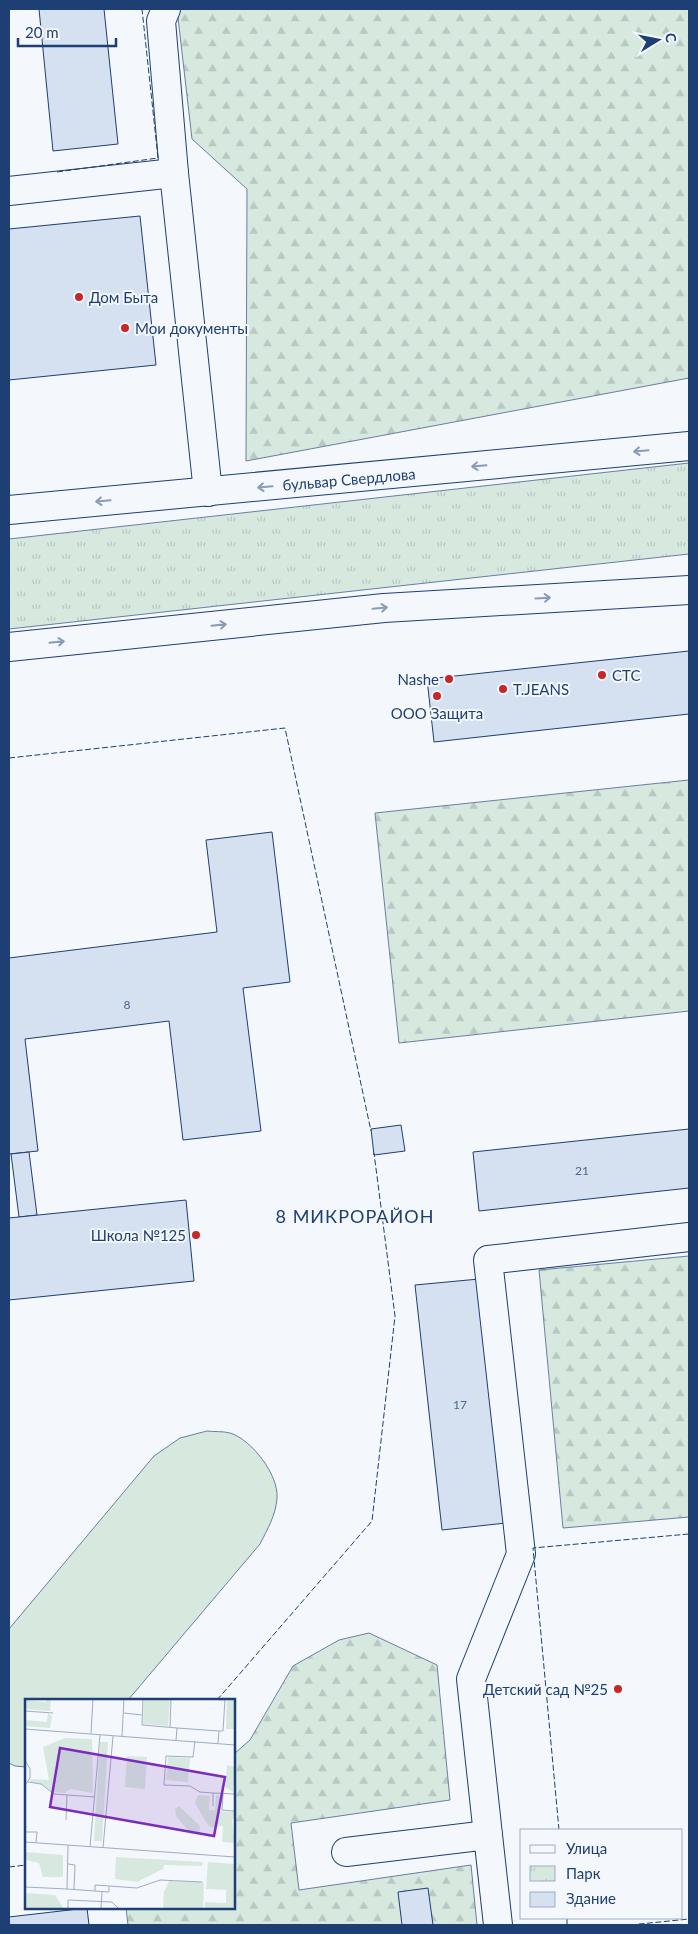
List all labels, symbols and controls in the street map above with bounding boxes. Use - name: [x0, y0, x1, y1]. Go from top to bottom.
- scale bar: [18, 15, 115, 47]
- north arrow: [633, 15, 683, 65]
- text: 20 m: [25, 23, 59, 41]
- text: С: [662, 32, 681, 44]
- place label: Дом Быта: [89, 288, 158, 306]
- marker: Дом Быта: [73, 291, 85, 303]
- place label: Мои документы: [135, 319, 248, 337]
- marker: Мои документы: [119, 322, 131, 334]
- one-way arrow: [633, 446, 649, 456]
- one-way arrow: [471, 462, 487, 471]
- street label: бульвар Свердлова: [282, 464, 416, 494]
- one-way arrow: [257, 482, 273, 492]
- one-way arrow: [95, 497, 111, 506]
- one-way arrow: [534, 594, 550, 603]
- one-way arrow: [372, 603, 388, 613]
- one-way arrow: [211, 620, 227, 630]
- one-way arrow: [49, 637, 65, 647]
- place label: СТС: [612, 666, 640, 684]
- marker: СТС: [596, 669, 608, 681]
- place label: Nashe: [398, 670, 439, 688]
- marker: Nashe: [443, 673, 455, 685]
- place label: T.JEANS: [513, 680, 569, 698]
- marker: T.JEANS: [497, 683, 509, 695]
- marker: ООО Защита: [431, 690, 443, 702]
- place label: ООО Защита: [391, 704, 483, 722]
- house number: 8: [124, 997, 131, 1012]
- house number: 21: [575, 1163, 589, 1178]
- district label: 8 МИКРОРАЙОН: [276, 1205, 434, 1227]
- place label: Школа №125: [91, 1226, 186, 1244]
- marker: Школа №125: [190, 1229, 202, 1241]
- house number: 17: [453, 1397, 467, 1412]
- place label: Детский сад №25: [483, 1680, 608, 1698]
- marker: Детский сад №25: [612, 1683, 624, 1695]
- inset map: [25, 1699, 235, 1909]
- legend: [520, 1829, 683, 1919]
- text: Улица: [566, 1839, 607, 1857]
- text: Парк: [566, 1864, 601, 1882]
- text: Здание: [566, 1889, 616, 1907]

